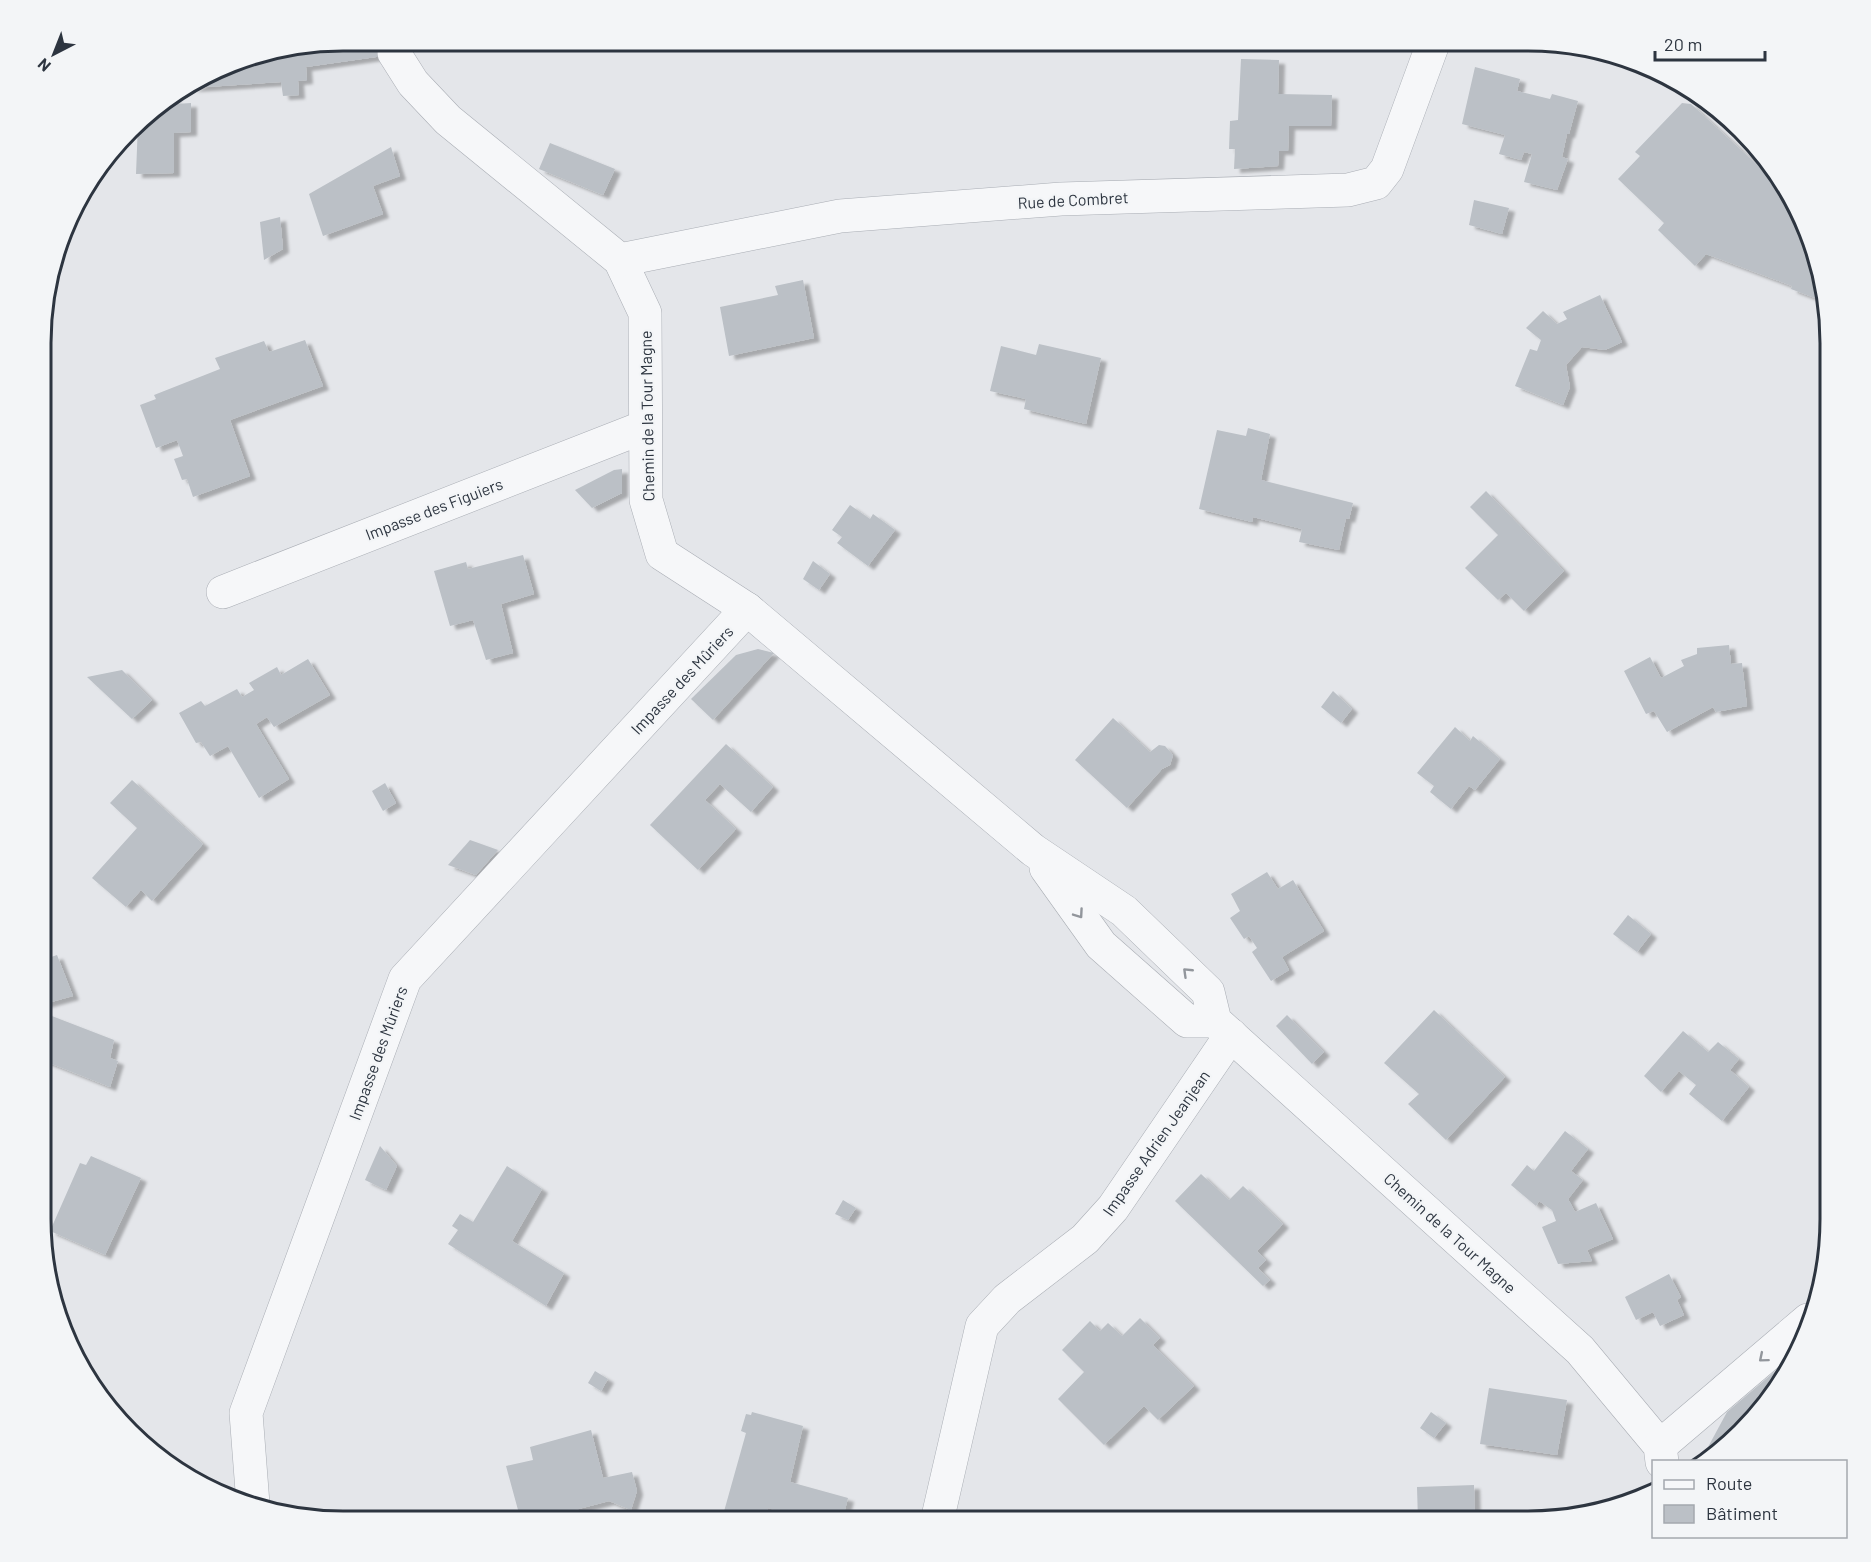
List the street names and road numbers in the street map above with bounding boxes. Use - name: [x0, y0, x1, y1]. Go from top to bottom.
- street label: Rue de Combret: [1017, 187, 1129, 212]
- street label: Chemin de la Tour Magne: [636, 330, 657, 502]
- street label: Impasse des Figuiers: [362, 474, 505, 544]
- street label: Impasse des Mûriers: [627, 622, 737, 738]
- street label: Impasse des Mûriers: [344, 983, 411, 1122]
- street label: Impasse Adrien Jeanjean: [1098, 1066, 1213, 1219]
- street label: Chemin de la Tour Magne: [1380, 1168, 1520, 1297]

